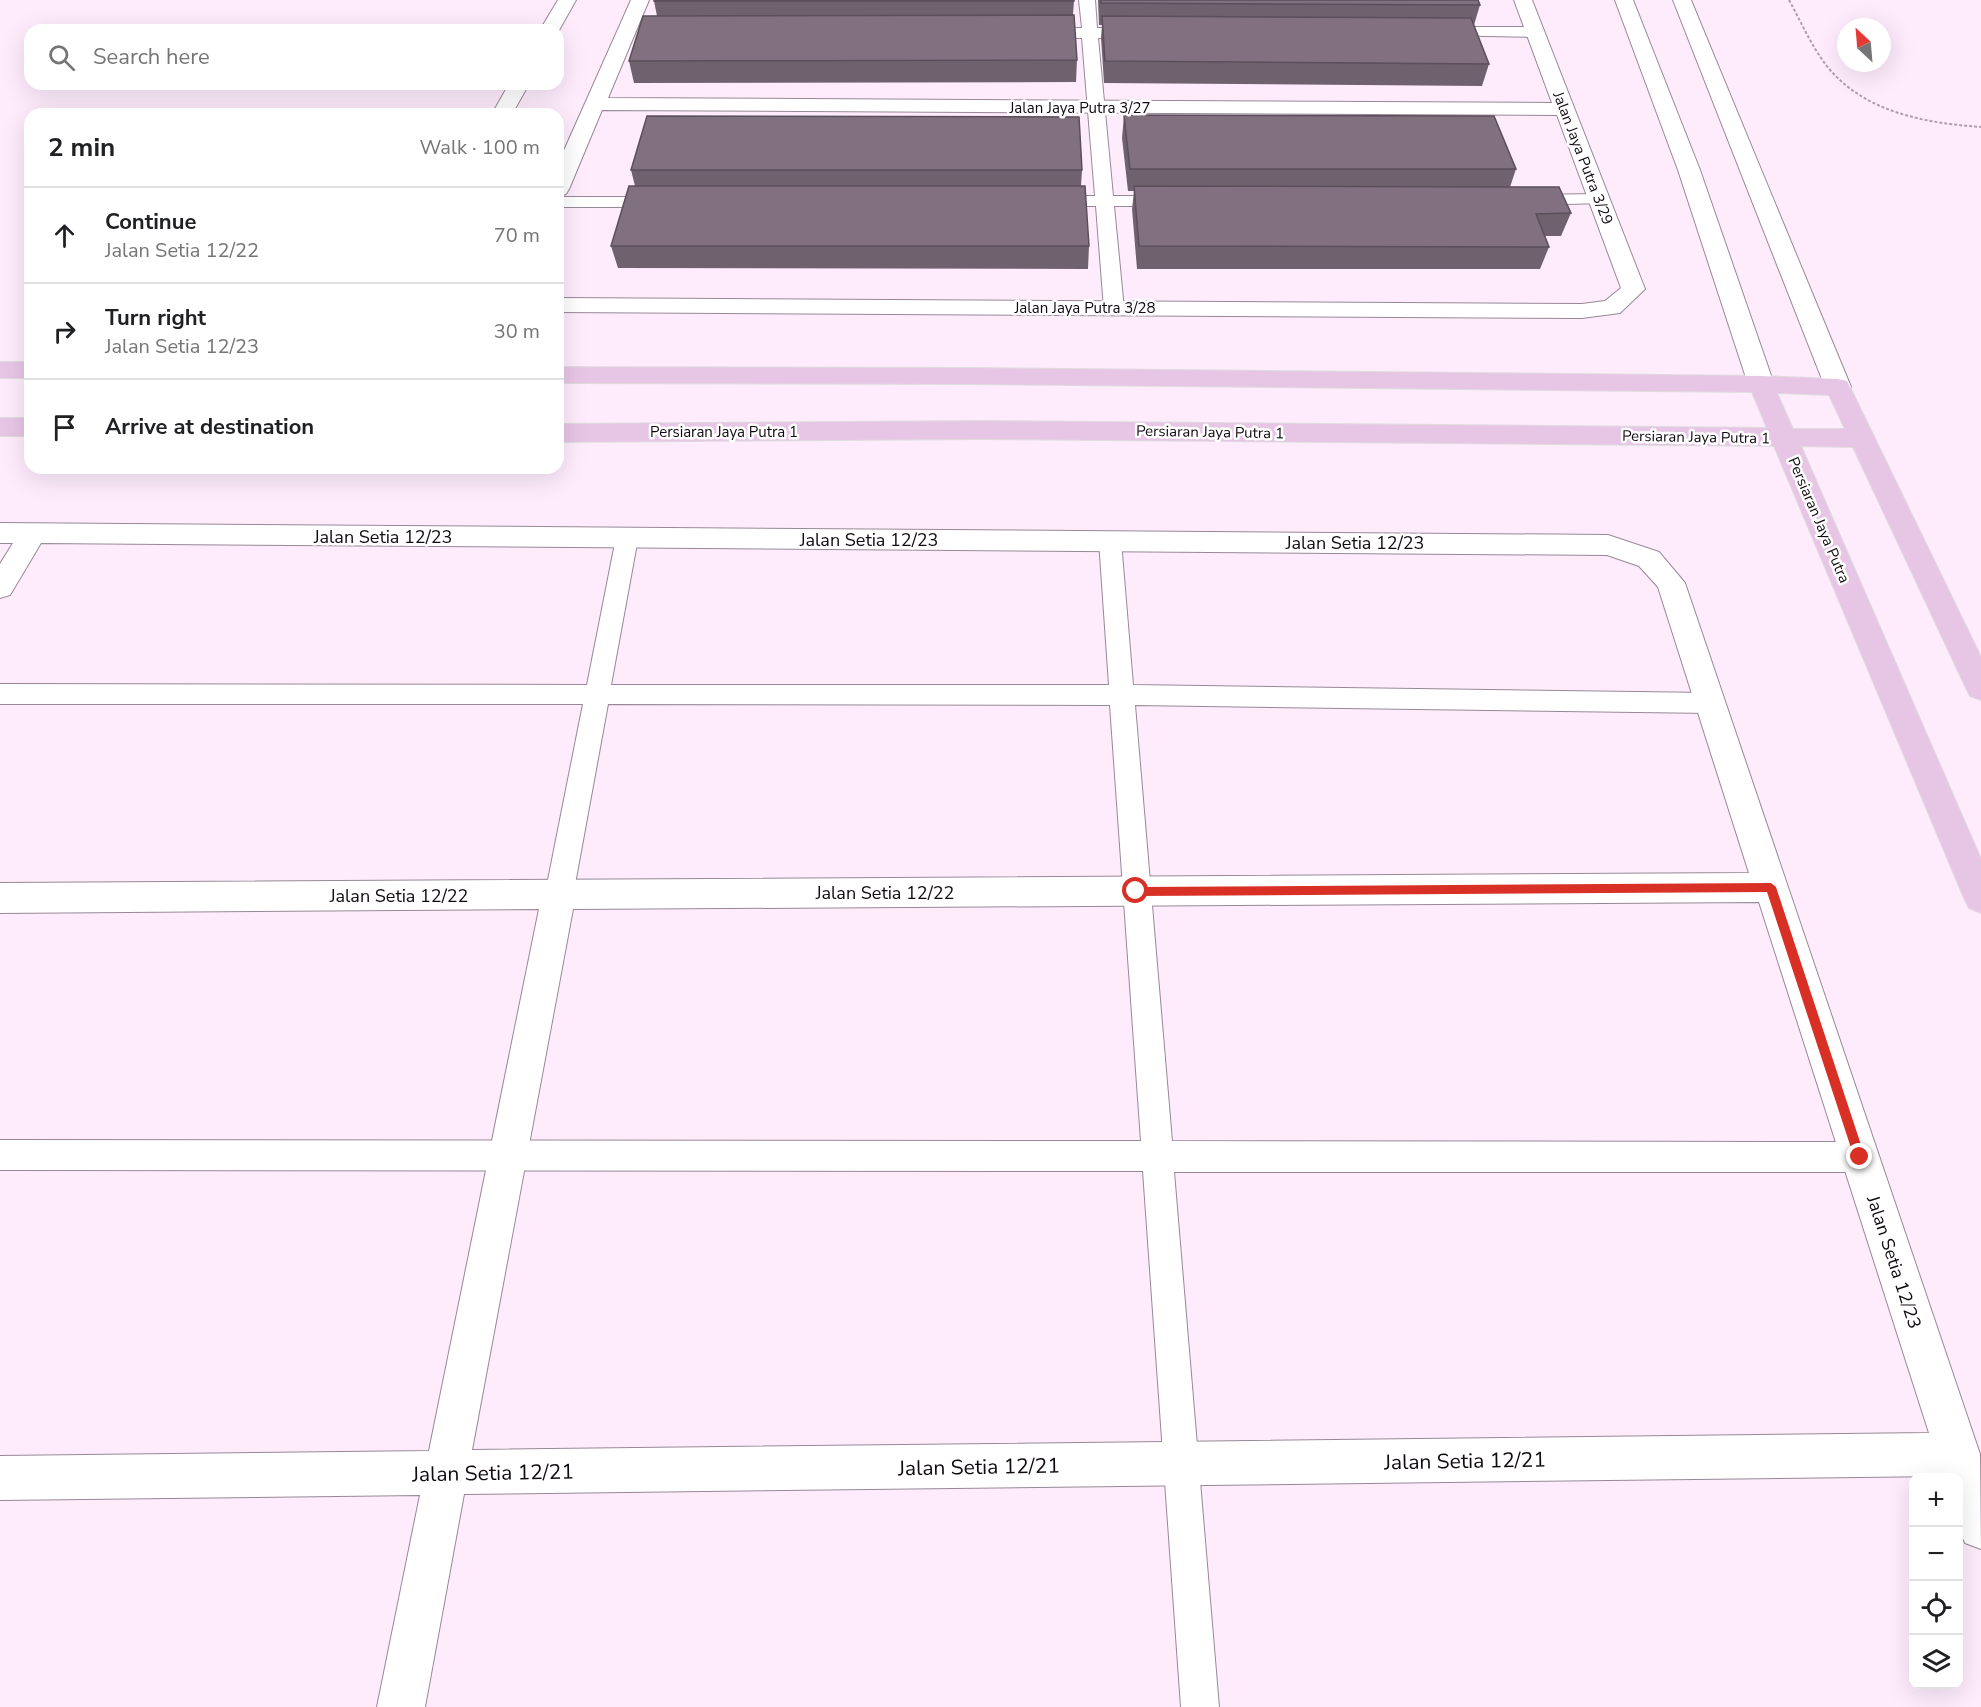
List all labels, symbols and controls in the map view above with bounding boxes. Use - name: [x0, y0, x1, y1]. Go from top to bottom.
- north arrow: [1837, 18, 1891, 72]
- search box: [24, 24, 564, 90]
- icon: search: [45, 41, 78, 74]
- text: Search here: [93, 42, 210, 72]
- street label: Jalan Jaya Putra 3/29: [1548, 88, 1618, 227]
- street label: Jalan Jaya Putra 3/27: [1008, 98, 1151, 118]
- text: 2 min: [48, 130, 115, 165]
- text: Walk · 100 m: [420, 134, 540, 161]
- text: Continue: [105, 207, 196, 237]
- icon: ahead: [48, 219, 81, 252]
- text: 70 m: [494, 222, 540, 249]
- text: Jalan Setia 12/22: [105, 237, 259, 264]
- street label: Jalan Jaya Putra 3/28: [1013, 298, 1156, 318]
- text: Turn right: [105, 303, 206, 333]
- icon: right: [48, 315, 81, 348]
- text: 30 m: [494, 318, 540, 345]
- text: Jalan Setia 12/23: [105, 333, 259, 360]
- icon: arrive: [48, 411, 81, 444]
- text: Arrive at destination: [105, 412, 314, 442]
- street label: Persiaran Jaya Putra 1: [1136, 421, 1284, 443]
- street label: Persiaran Jaya Putra 1: [650, 422, 798, 442]
- street label: Persiaran Jaya Putra 1: [1622, 426, 1770, 448]
- street label: Persiaran Jaya Putra: [1783, 454, 1855, 586]
- street label: Jalan Setia 12/23: [313, 525, 452, 549]
- street label: Jalan Setia 12/23: [799, 528, 938, 552]
- street label: Jalan Setia 12/23: [1285, 531, 1424, 555]
- route start: [1122, 877, 1148, 903]
- street label: Jalan Setia 12/22: [815, 881, 954, 905]
- street label: Jalan Setia 12/22: [329, 884, 468, 908]
- route end: [1846, 1143, 1872, 1169]
- street label: Jalan Setia 12/23: [1861, 1191, 1927, 1332]
- street label: Jalan Setia 12/21: [1383, 1446, 1546, 1476]
- street label: Jalan Setia 12/21: [897, 1452, 1060, 1482]
- street label: Jalan Setia 12/21: [411, 1458, 574, 1488]
- map controls: [1909, 1473, 1963, 1689]
- button: +: [1909, 1473, 1963, 1527]
- button: −: [1909, 1527, 1963, 1581]
- button: locate: [1909, 1581, 1963, 1635]
- button: layers: [1909, 1635, 1963, 1689]

